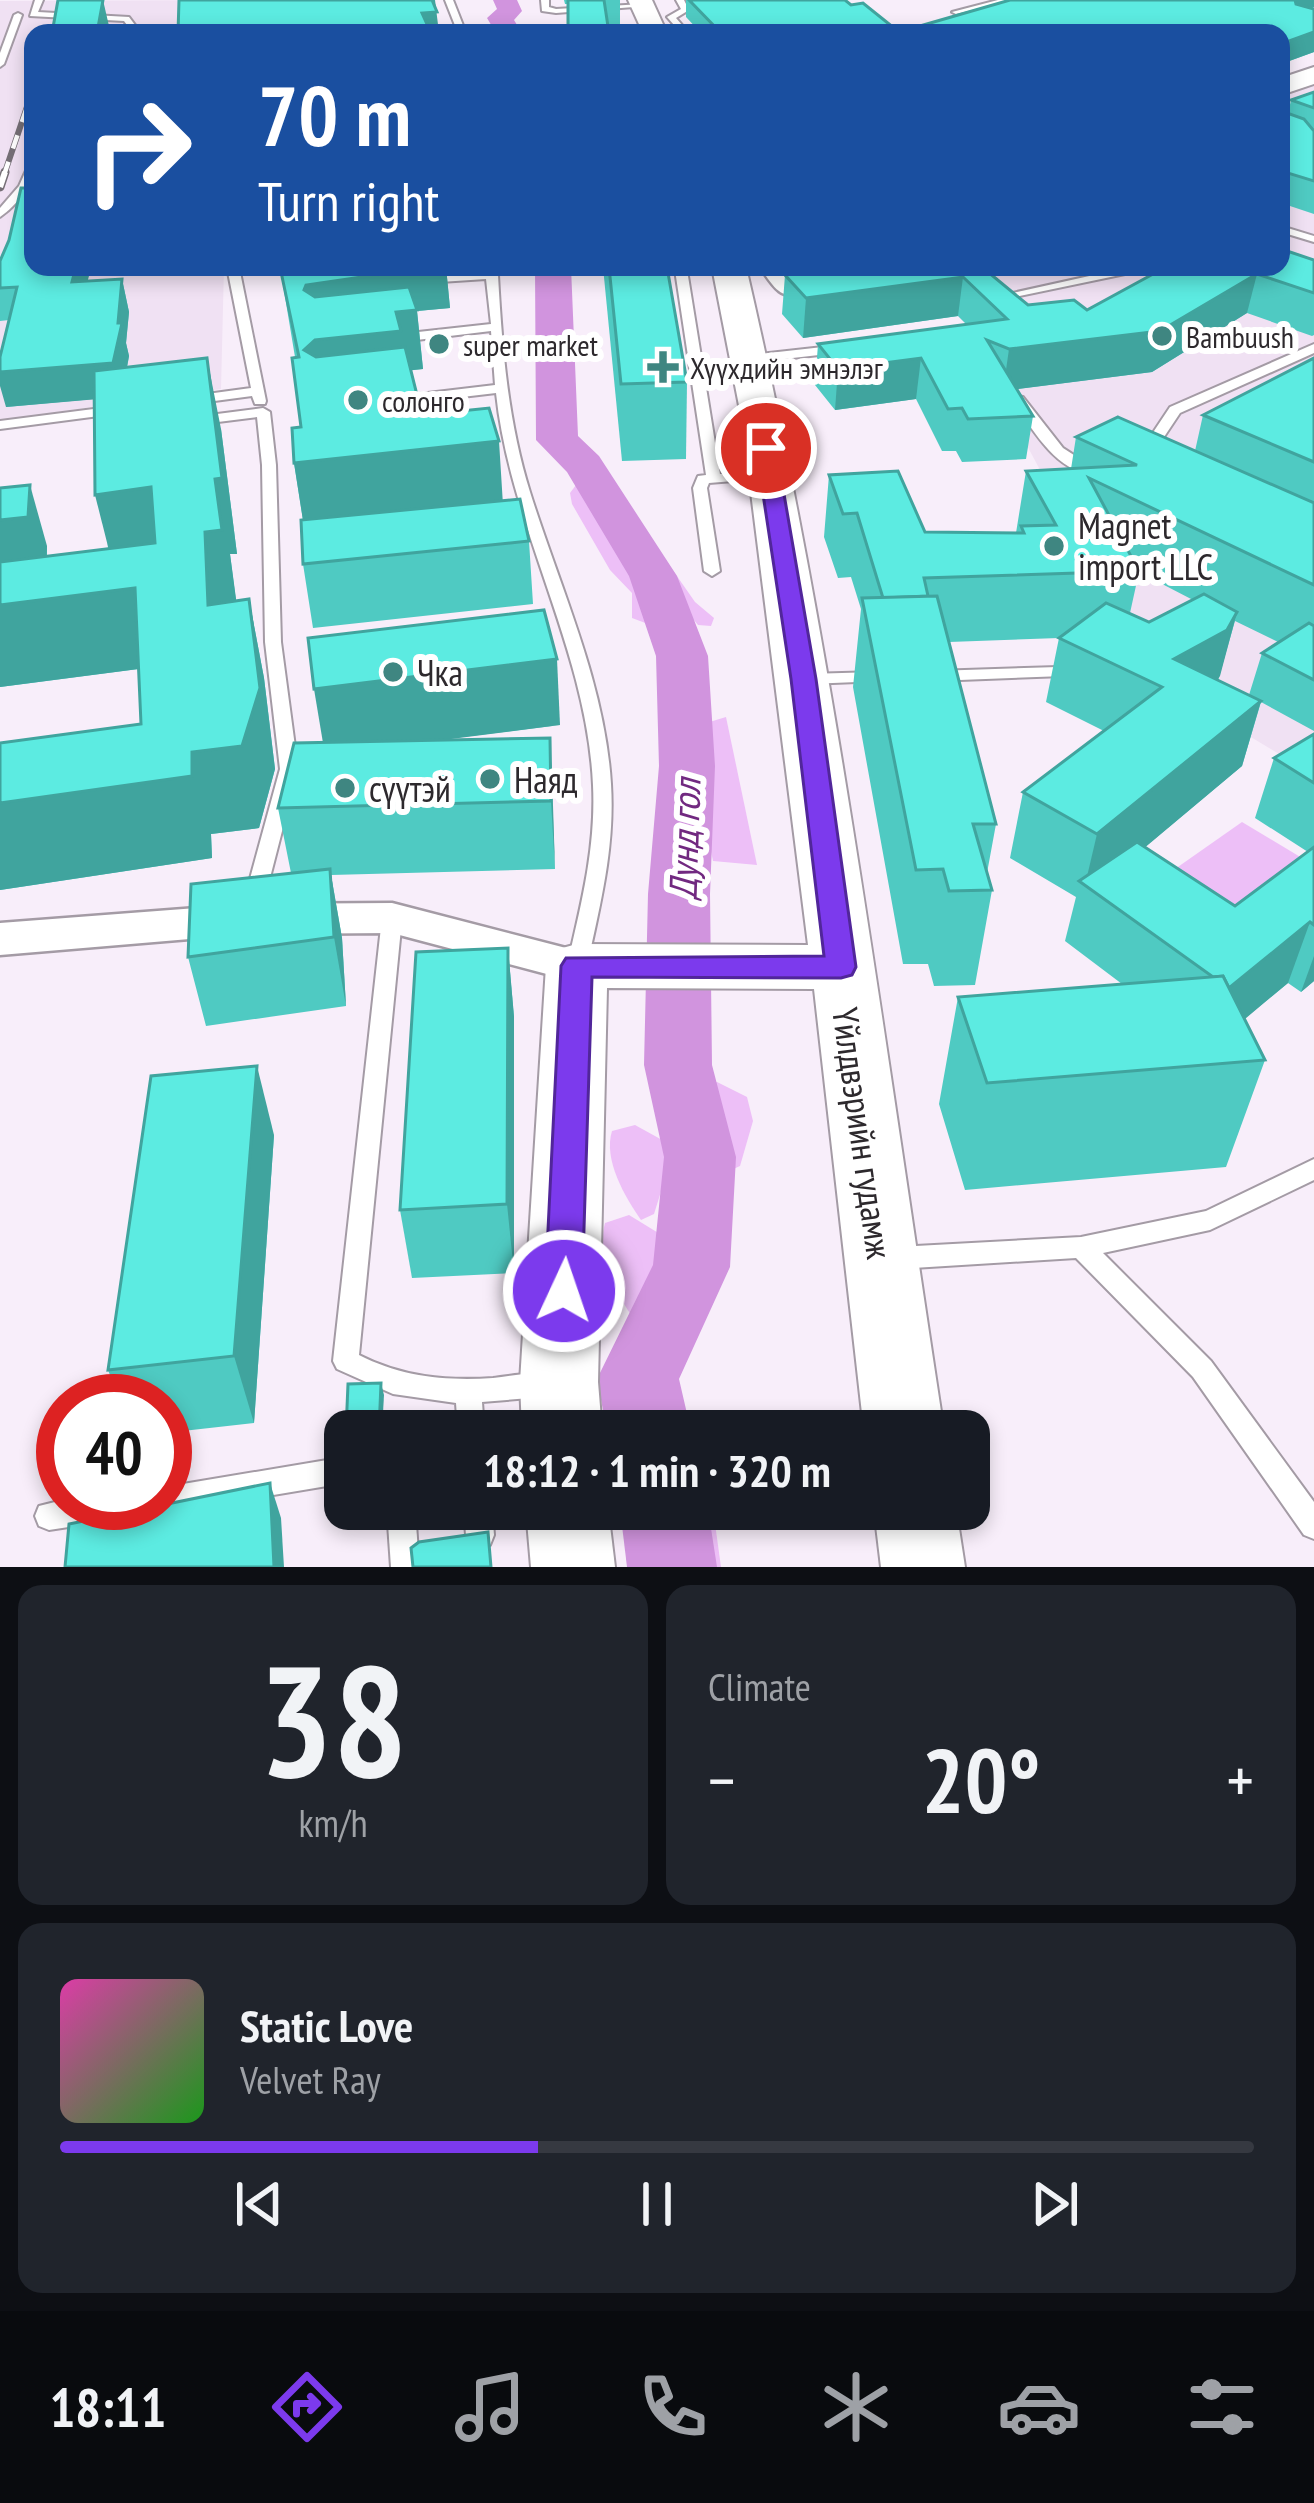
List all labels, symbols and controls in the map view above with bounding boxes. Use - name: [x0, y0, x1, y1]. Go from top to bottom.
- text: 70 m: [258, 60, 411, 169]
- icon: right: [60, 72, 216, 228]
- text: Turn right: [258, 166, 439, 236]
- place label: Bambuush: [1186, 317, 1294, 356]
- marker: Bambuush: [1149, 323, 1175, 349]
- place label: super market: [463, 325, 599, 364]
- marker: super market: [426, 331, 452, 357]
- place label: Хүүхдийн эмнэлэг: [690, 348, 883, 387]
- marker: Хүүхдийн эмнэлэг: [647, 351, 679, 383]
- place label: солонго: [382, 381, 465, 420]
- marker: солонго: [345, 387, 371, 413]
- pin: [715, 397, 817, 499]
- icon: arrive: [733, 415, 799, 481]
- place label: Magnet import LLC: [1078, 502, 1213, 590]
- marker: Magnet import LLC: [1041, 533, 1067, 559]
- place label: Чка: [417, 649, 463, 696]
- marker: Чка: [380, 659, 406, 685]
- place label: Наяд: [514, 756, 578, 803]
- place label: сүүтэй: [369, 765, 451, 812]
- marker: Наяд: [477, 766, 503, 792]
- water label: Дунд гол: [656, 774, 712, 902]
- marker: сүүтэй: [332, 775, 358, 801]
- street label: Yйлдвэрийн гудамж: [822, 1004, 904, 1262]
- position arrow: [501, 1228, 627, 1354]
- speed limit sign: 40: [36, 1374, 192, 1530]
- text: 18:12 · 1 min · 320 m: [483, 1441, 831, 1499]
- text: 38: [258, 1618, 408, 1820]
- text: Climate: [708, 1661, 811, 1712]
- text: 20°: [922, 1721, 1040, 1838]
- text: −: [708, 1737, 735, 1822]
- text: +: [1227, 1737, 1254, 1822]
- text: km/h: [298, 1797, 368, 1848]
- text: Static Love: [240, 1996, 413, 2054]
- text: Velvet Ray: [240, 2054, 381, 2105]
- icon: previous: [226, 2171, 292, 2237]
- icon: pause: [624, 2171, 690, 2237]
- icon: next: [1022, 2171, 1088, 2237]
- icon: directions: [265, 2365, 349, 2449]
- icon: music: [448, 2365, 532, 2449]
- icon: phone: [631, 2365, 715, 2449]
- icon: climate: [814, 2365, 898, 2449]
- icon: car: [997, 2365, 1081, 2449]
- icon: filters: [1180, 2365, 1264, 2449]
- text: 18:11: [50, 2372, 166, 2442]

